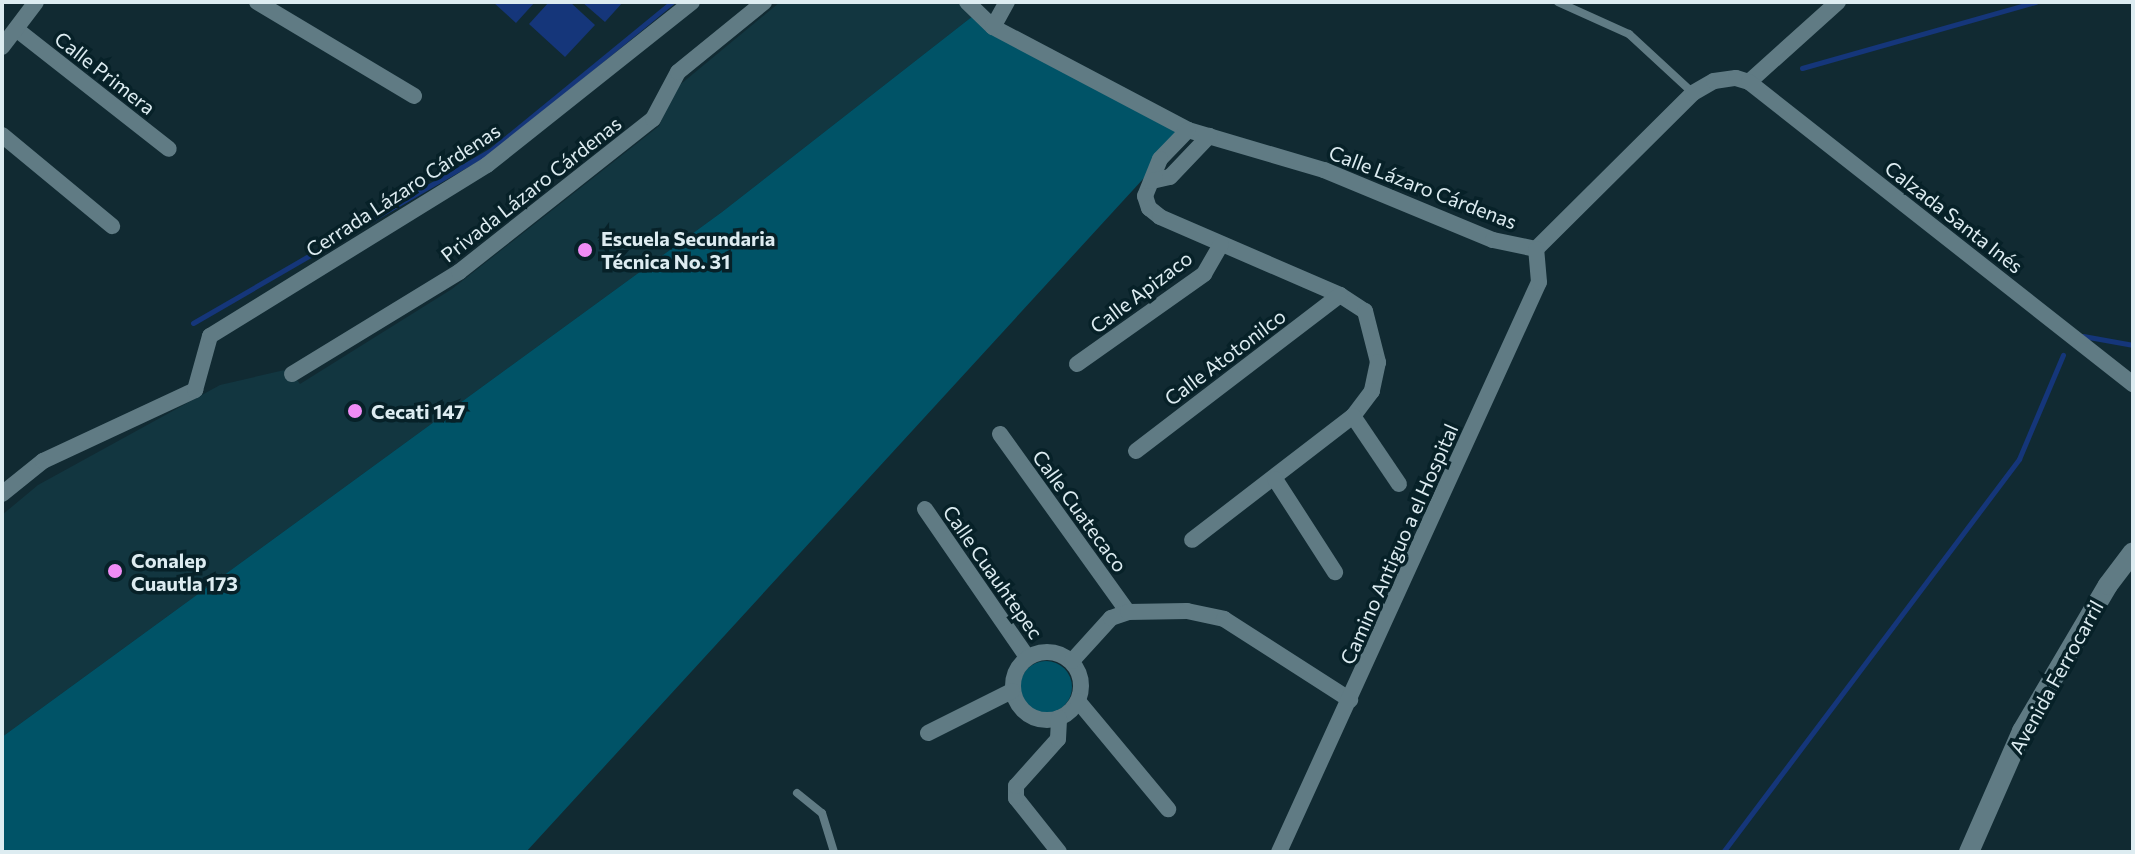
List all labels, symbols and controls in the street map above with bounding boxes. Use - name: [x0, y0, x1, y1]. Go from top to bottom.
- street label: Calle Primera: [50, 26, 160, 120]
- street label: Privada Lázaro Cárdenas: [436, 111, 626, 267]
- street label: Cerrada Lázaro Cárdenas: [301, 118, 505, 262]
- street label: Calle Lázaro Cárdenas: [1326, 140, 1520, 234]
- street label: Calzada Santa Inés: [1880, 156, 2028, 278]
- place label: Escuela Secundaria Técnica No. 31: [601, 226, 775, 273]
- marker: Escuela Secundaria Técnica No. 31: [576, 241, 594, 259]
- street label: Calle Apizaco: [1085, 246, 1197, 338]
- street label: Calle Atotonilco: [1160, 304, 1290, 410]
- place label: Cecati 147: [371, 399, 465, 423]
- marker: Cecati 147: [346, 402, 364, 420]
- street label: Camino Antiguo a el Hospital: [1335, 420, 1463, 668]
- street label: Calle Cuatecaco: [1028, 445, 1132, 577]
- street label: Calle Cuauhtepec: [938, 501, 1048, 643]
- place label: Conalep Cuautla 173: [131, 548, 238, 595]
- marker: Conalep Cuautla 173: [106, 562, 124, 580]
- street label: Avenida Ferrocarril: [2004, 596, 2108, 758]

